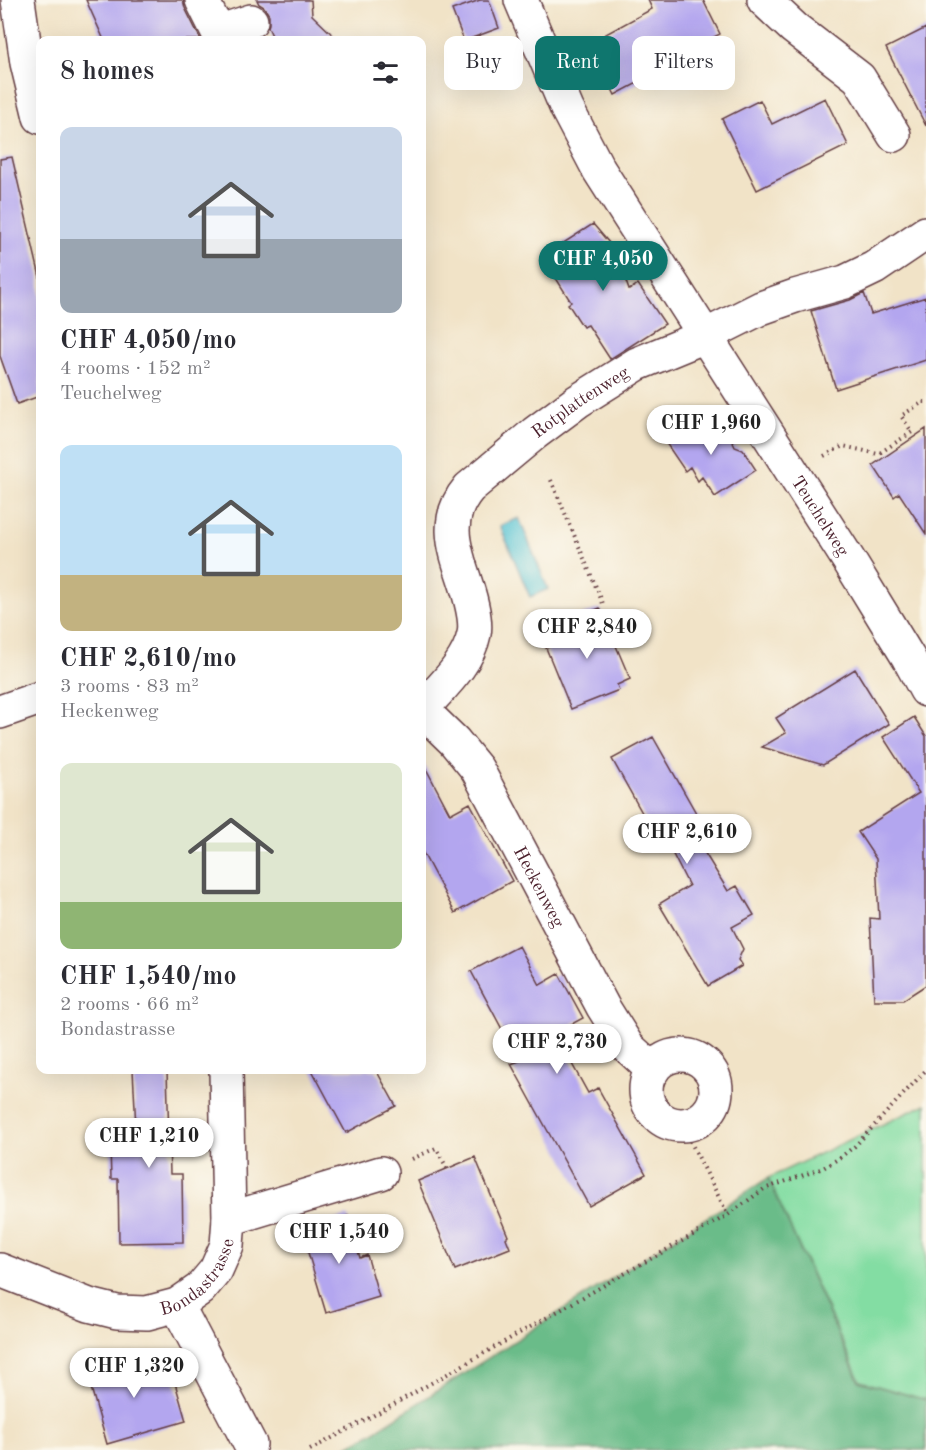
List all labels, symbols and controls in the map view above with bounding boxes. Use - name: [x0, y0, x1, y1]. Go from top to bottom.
- chip: Buy: [444, 36, 523, 90]
- chip: Rent: [535, 36, 620, 90]
- chip: Filters: [632, 36, 735, 90]
- icon: filters: [369, 56, 402, 89]
- text: 8 homes: [60, 59, 154, 85]
- icon: home: [177, 166, 285, 274]
- pin: CHF 4,050: [534, 241, 672, 292]
- text: CHF 4,050: [553, 250, 653, 270]
- text: CHF 4,050/mo: [60, 328, 237, 354]
- text: 4 rooms · 152 m²: [60, 359, 210, 379]
- street label: Rotplattenweg: [529, 363, 633, 442]
- text: Teuchelweg: [60, 384, 162, 404]
- pin: CHF 1,960: [642, 405, 780, 456]
- text: CHF 1,960: [661, 414, 761, 434]
- street label: Teuchelweg: [787, 473, 852, 560]
- icon: home: [177, 484, 285, 592]
- pin: CHF 2,840: [518, 609, 656, 660]
- text: CHF 2,840: [537, 618, 637, 638]
- text: CHF 2,610/mo: [60, 646, 237, 672]
- text: 3 rooms · 83 m²: [60, 677, 199, 697]
- text: Heckenweg: [60, 702, 159, 722]
- icon: home: [177, 802, 285, 910]
- pin: CHF 2,610: [618, 814, 756, 865]
- text: CHF 2,610: [637, 823, 737, 843]
- street label: Heckenweg: [510, 844, 567, 931]
- text: CHF 1,540/mo: [60, 964, 237, 990]
- text: 2 rooms · 66 m²: [60, 995, 199, 1015]
- text: Bondastrasse: [60, 1020, 175, 1040]
- pin: CHF 2,730: [488, 1024, 626, 1075]
- text: CHF 2,730: [507, 1033, 607, 1053]
- pin: CHF 1,210: [80, 1118, 218, 1169]
- text: CHF 1,210: [99, 1127, 199, 1147]
- pin: CHF 1,540: [270, 1214, 408, 1265]
- text: CHF 1,540: [289, 1223, 389, 1243]
- street label: Bondastrasse: [158, 1238, 237, 1319]
- pin: CHF 1,320: [65, 1348, 203, 1399]
- text: CHF 1,320: [84, 1357, 184, 1377]

